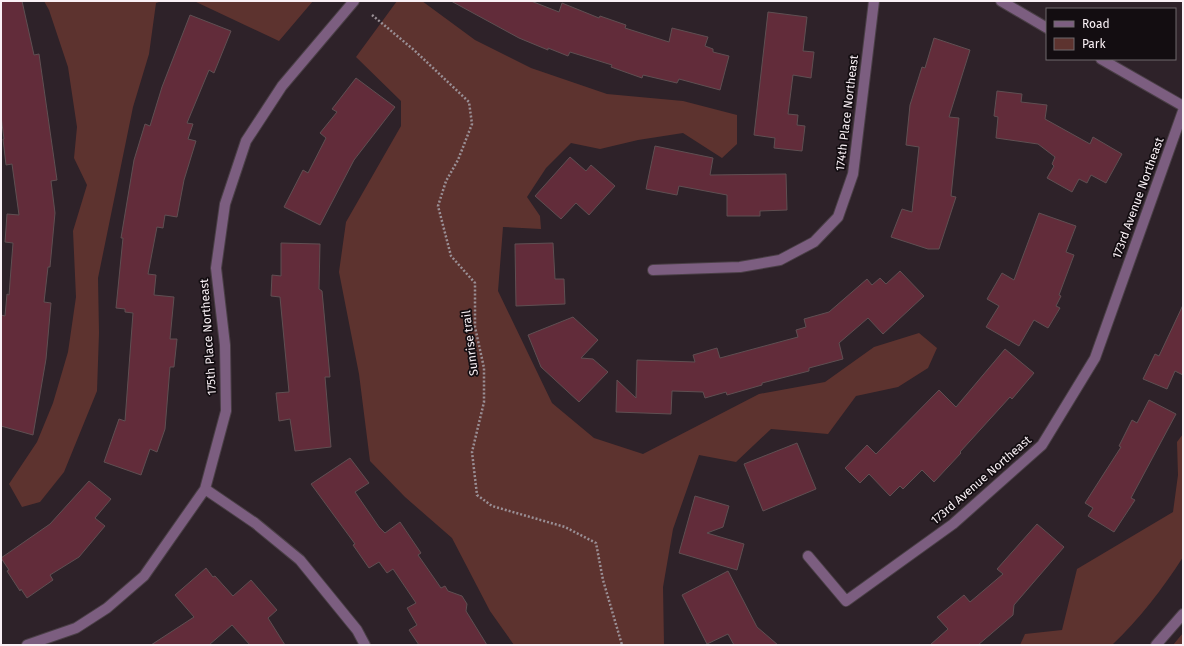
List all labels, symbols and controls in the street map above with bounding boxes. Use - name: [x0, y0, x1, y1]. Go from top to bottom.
- legend: [1046, 8, 1176, 60]
- text: Road: [1082, 17, 1110, 31]
- text: Park: [1082, 37, 1106, 51]
- street label: 174th Place Northeast: [833, 53, 861, 172]
- street label: 173rd Avenue Northeast: [1110, 135, 1167, 261]
- street label: 175th Place Northeast: [197, 278, 219, 396]
- street label: Sunrise trail: [459, 309, 481, 377]
- street label: 173rd Avenue Northeast: [928, 432, 1034, 527]

